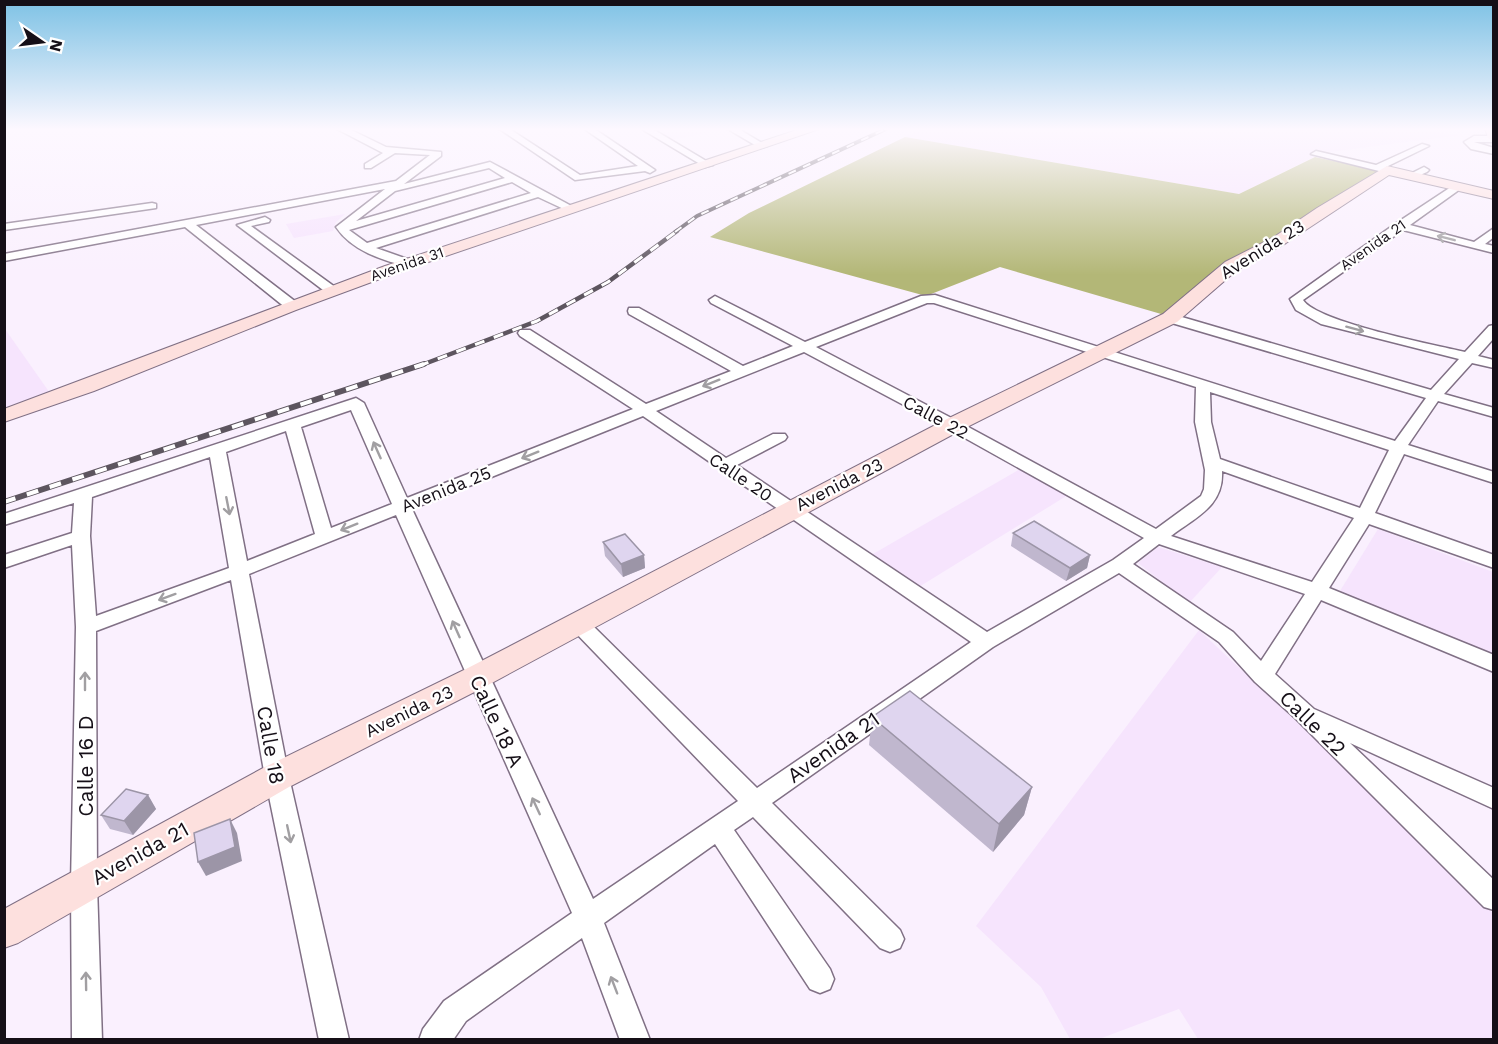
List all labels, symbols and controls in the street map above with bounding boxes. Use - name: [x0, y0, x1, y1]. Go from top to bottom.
- north arrow: [12, 12, 72, 72]
- text: N: [45, 37, 67, 54]
- street label: Avenida 23: [1216, 215, 1308, 283]
- street label: Avenida 21: [1337, 216, 1409, 274]
- one-way arrow: [1437, 232, 1456, 244]
- street label: Avenida 31: [368, 243, 446, 285]
- one-way arrow: [1345, 324, 1364, 335]
- one-way arrow: [702, 378, 721, 389]
- street label: Calle 22: [900, 391, 972, 443]
- one-way arrow: [371, 442, 383, 460]
- street label: Calle 20: [705, 448, 777, 506]
- one-way arrow: [521, 451, 540, 462]
- street label: Avenida 23: [792, 453, 886, 515]
- street label: Avenida 25: [398, 461, 494, 517]
- one-way arrow: [223, 496, 234, 516]
- one-way arrow: [340, 522, 359, 533]
- one-way arrow: [158, 593, 177, 604]
- one-way arrow: [449, 620, 461, 638]
- street label: Calle 18 A: [465, 671, 529, 771]
- one-way arrow: [79, 672, 91, 692]
- street label: Avenida 23: [362, 681, 456, 741]
- street label: Calle 22: [1274, 685, 1352, 761]
- street label: Calle 18: [252, 704, 290, 786]
- street label: Avenida 21: [782, 706, 884, 788]
- street label: Calle 16 D: [73, 715, 98, 817]
- one-way arrow: [530, 798, 542, 816]
- street label: Avenida 21: [87, 816, 193, 890]
- one-way arrow: [284, 824, 295, 843]
- one-way arrow: [80, 972, 91, 992]
- one-way arrow: [608, 976, 619, 995]

